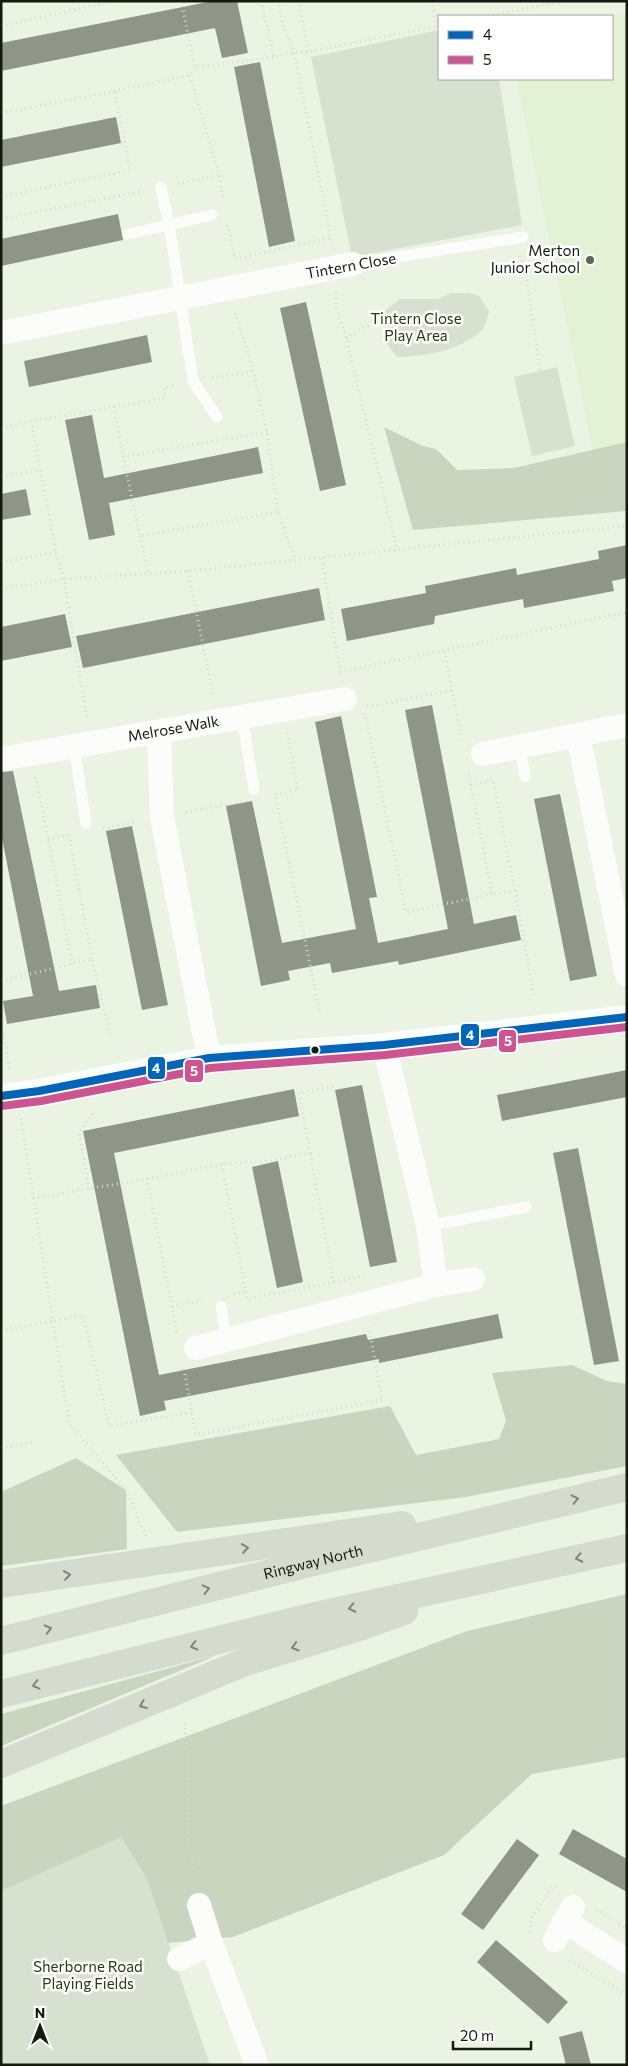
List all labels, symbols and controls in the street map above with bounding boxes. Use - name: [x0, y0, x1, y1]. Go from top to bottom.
- legend: [438, 15, 613, 80]
- text: 4: [483, 25, 492, 43]
- text: 5: [483, 50, 492, 68]
- place label: Merton Junior School: [490, 241, 580, 276]
- street label: Tintern Close: [304, 248, 397, 282]
- marker: Merton Junior School: [584, 254, 596, 266]
- park label: Tintern Close Play Area: [370, 309, 462, 344]
- street label: Melrose Walk: [126, 711, 220, 745]
- line badge: 4: [460, 1023, 480, 1047]
- text: 4: [466, 1026, 475, 1043]
- line badge: 5: [498, 1029, 517, 1053]
- text: 5: [504, 1032, 512, 1049]
- unlabelled marker: [310, 1045, 320, 1055]
- line badge: 4: [147, 1056, 166, 1080]
- text: 4: [152, 1059, 161, 1076]
- line badge: 5: [184, 1059, 204, 1083]
- text: 5: [190, 1062, 198, 1079]
- one-way arrow: [571, 1494, 580, 1505]
- street label: Ringway North: [261, 1541, 365, 1582]
- one-way arrow: [240, 1543, 249, 1553]
- one-way arrow: [575, 1552, 584, 1563]
- one-way arrow: [63, 1570, 71, 1581]
- one-way arrow: [201, 1584, 210, 1595]
- one-way arrow: [348, 1602, 356, 1613]
- one-way arrow: [44, 1624, 53, 1635]
- one-way arrow: [190, 1640, 199, 1651]
- one-way arrow: [291, 1641, 300, 1651]
- one-way arrow: [32, 1679, 41, 1690]
- one-way arrow: [139, 1699, 148, 1709]
- park label: Sherborne Road Playing Fields: [33, 1957, 143, 1992]
- north arrow: [15, 2001, 65, 2051]
- text: N: [35, 2004, 45, 2021]
- scale bar: [453, 2018, 530, 2050]
- text: 20 m: [460, 2026, 494, 2044]

